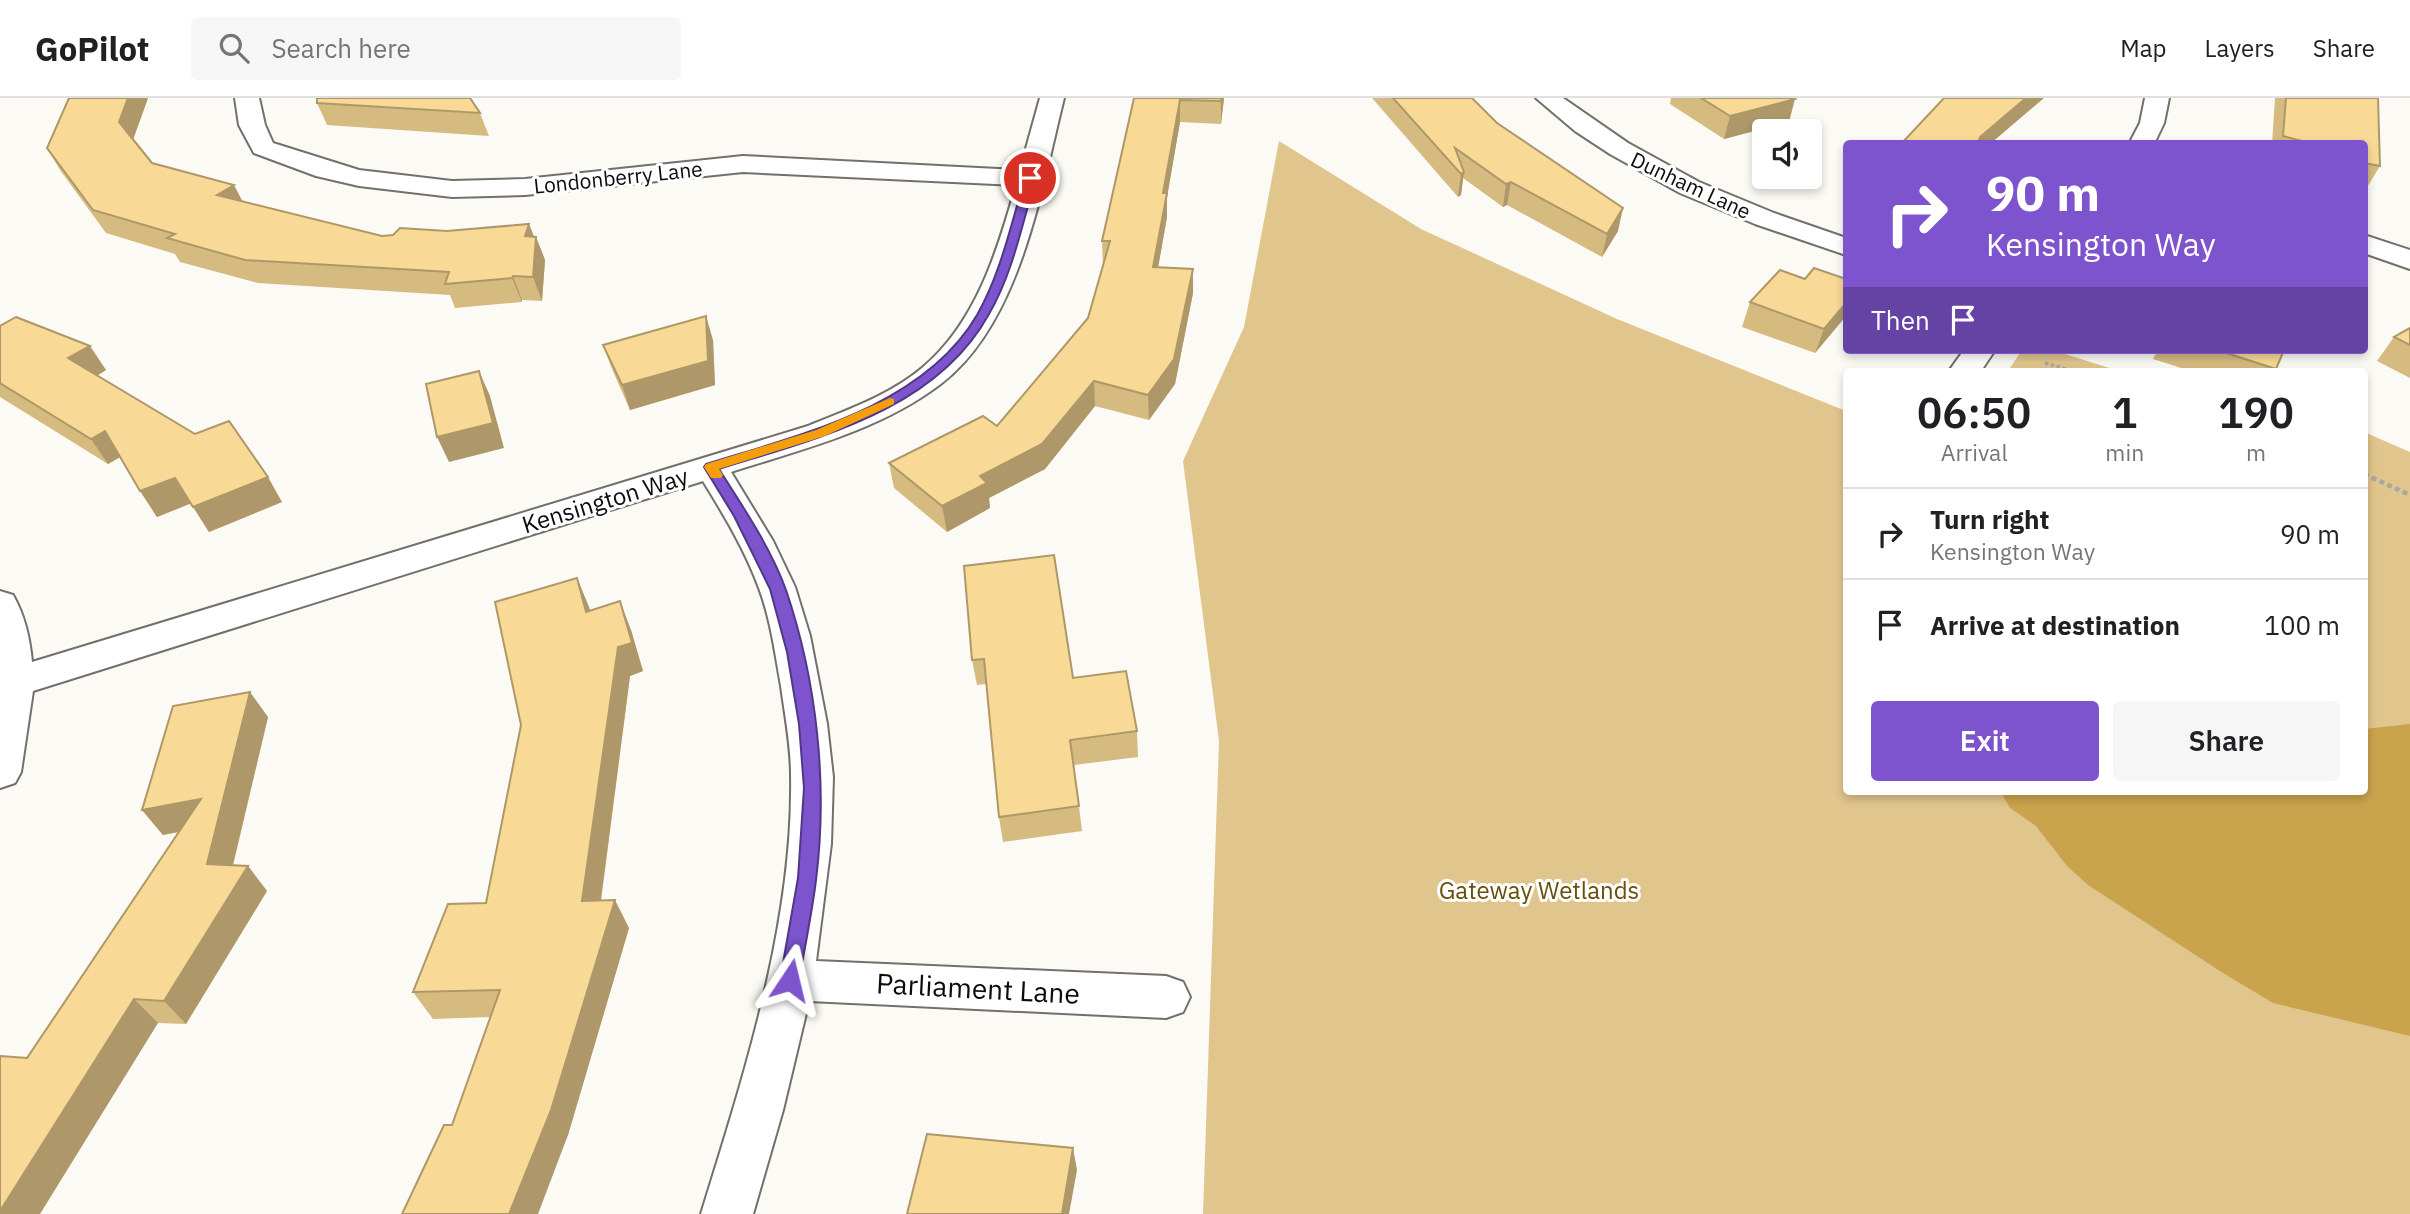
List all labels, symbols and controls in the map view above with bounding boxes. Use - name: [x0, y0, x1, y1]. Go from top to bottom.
- search box: [191, 17, 681, 80]
- text: GoPilot: [35, 27, 149, 70]
- icon: search: [215, 29, 253, 67]
- text: Search here: [271, 31, 411, 65]
- text: Map: [2120, 32, 2167, 64]
- text: Layers: [2205, 32, 2275, 64]
- text: Share: [2313, 32, 2375, 64]
- map controls: [1752, 119, 1822, 189]
- button: sound: [1752, 119, 1822, 189]
- street label: Dunham Lane: [1626, 145, 1756, 225]
- pin: [1000, 148, 1060, 208]
- street label: Londonberry Lane: [532, 154, 704, 200]
- icon: arrive: [1011, 159, 1049, 197]
- text: 90 m: [1986, 161, 2100, 224]
- icon: right: [1871, 168, 1962, 259]
- text: Kensington Way: [1986, 223, 2216, 265]
- icon: arrive: [1944, 301, 1982, 339]
- text: Then: [1871, 303, 1930, 337]
- text: 06:50: [1917, 385, 2031, 440]
- text: 1: [2112, 385, 2137, 440]
- text: 190: [2218, 385, 2294, 440]
- text: Arrival: [1941, 437, 2008, 467]
- text: min: [2105, 437, 2144, 467]
- text: m: [2246, 437, 2266, 467]
- street label: Kensington Way: [518, 460, 692, 540]
- text: Turn right: [1930, 502, 2049, 536]
- icon: right: [1871, 515, 1909, 553]
- text: 90 m: [2280, 517, 2340, 551]
- text: Kensington Way: [1930, 536, 2095, 566]
- icon: arrive: [1871, 606, 1909, 644]
- text: Arrive at destination: [1930, 608, 2180, 642]
- text: 100 m: [2264, 608, 2340, 642]
- button: Exit: [1871, 701, 2099, 781]
- button: Share: [2113, 701, 2340, 781]
- park label: Gateway Wetlands: [1439, 874, 1639, 906]
- position arrow: [753, 943, 827, 1017]
- street label: Parliament Lane: [875, 964, 1081, 1012]

